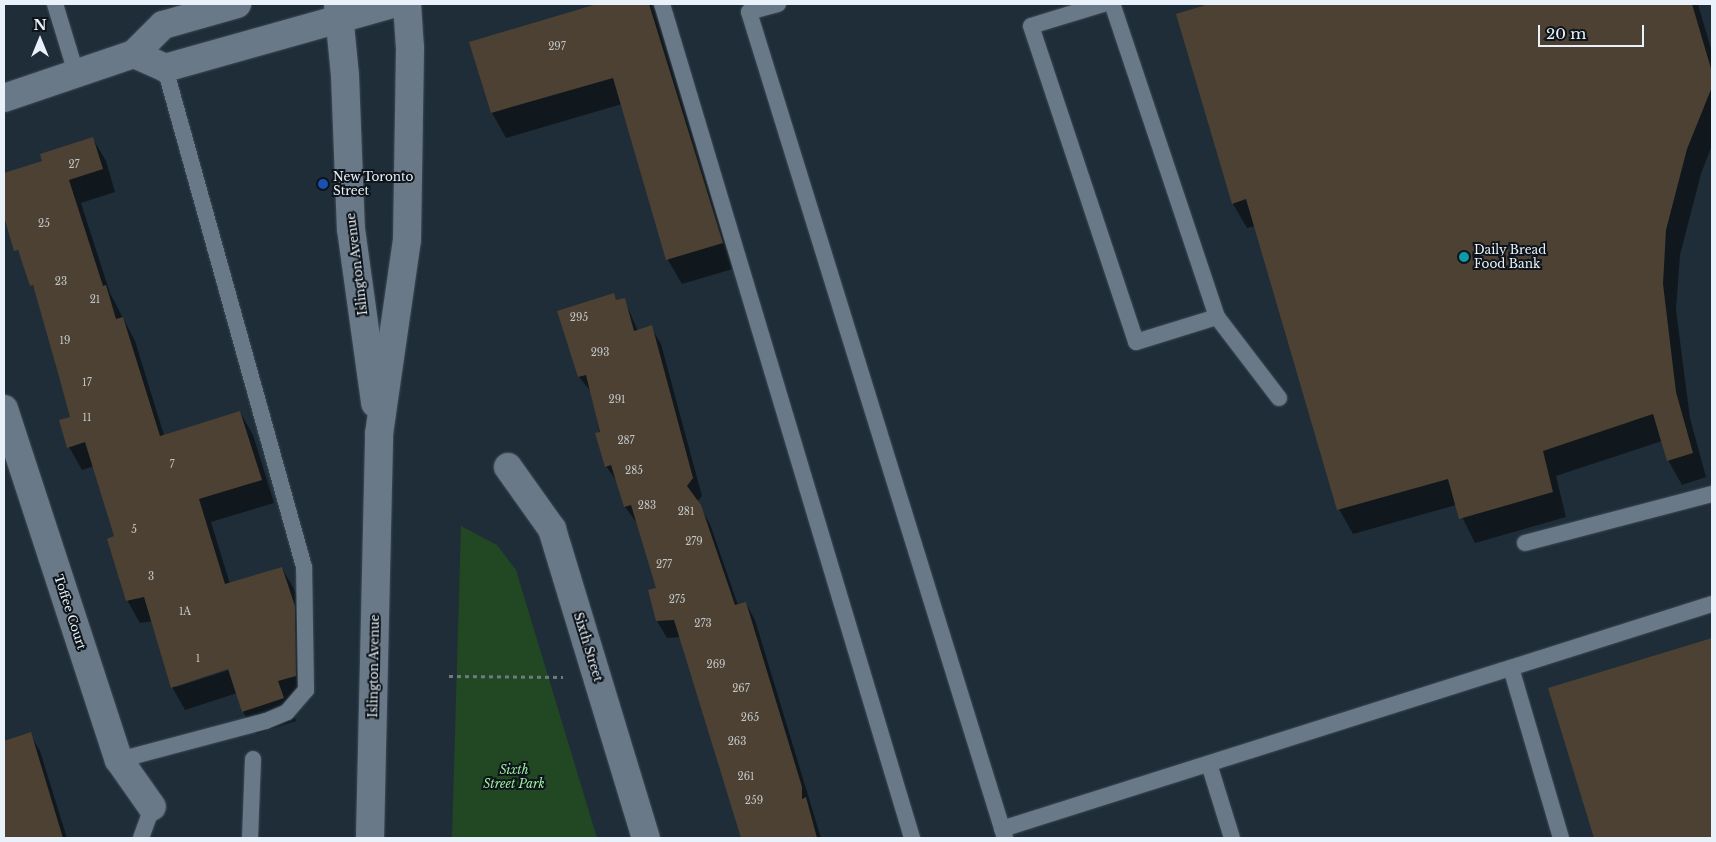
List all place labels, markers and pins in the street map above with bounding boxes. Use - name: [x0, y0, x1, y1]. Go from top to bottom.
- place label: New Toronto Street: [333, 170, 414, 198]
- marker: New Toronto Street: [317, 178, 329, 190]
- place label: Daily Bread Food Bank: [1474, 243, 1547, 271]
- marker: Daily Bread Food Bank: [1458, 251, 1470, 263]

